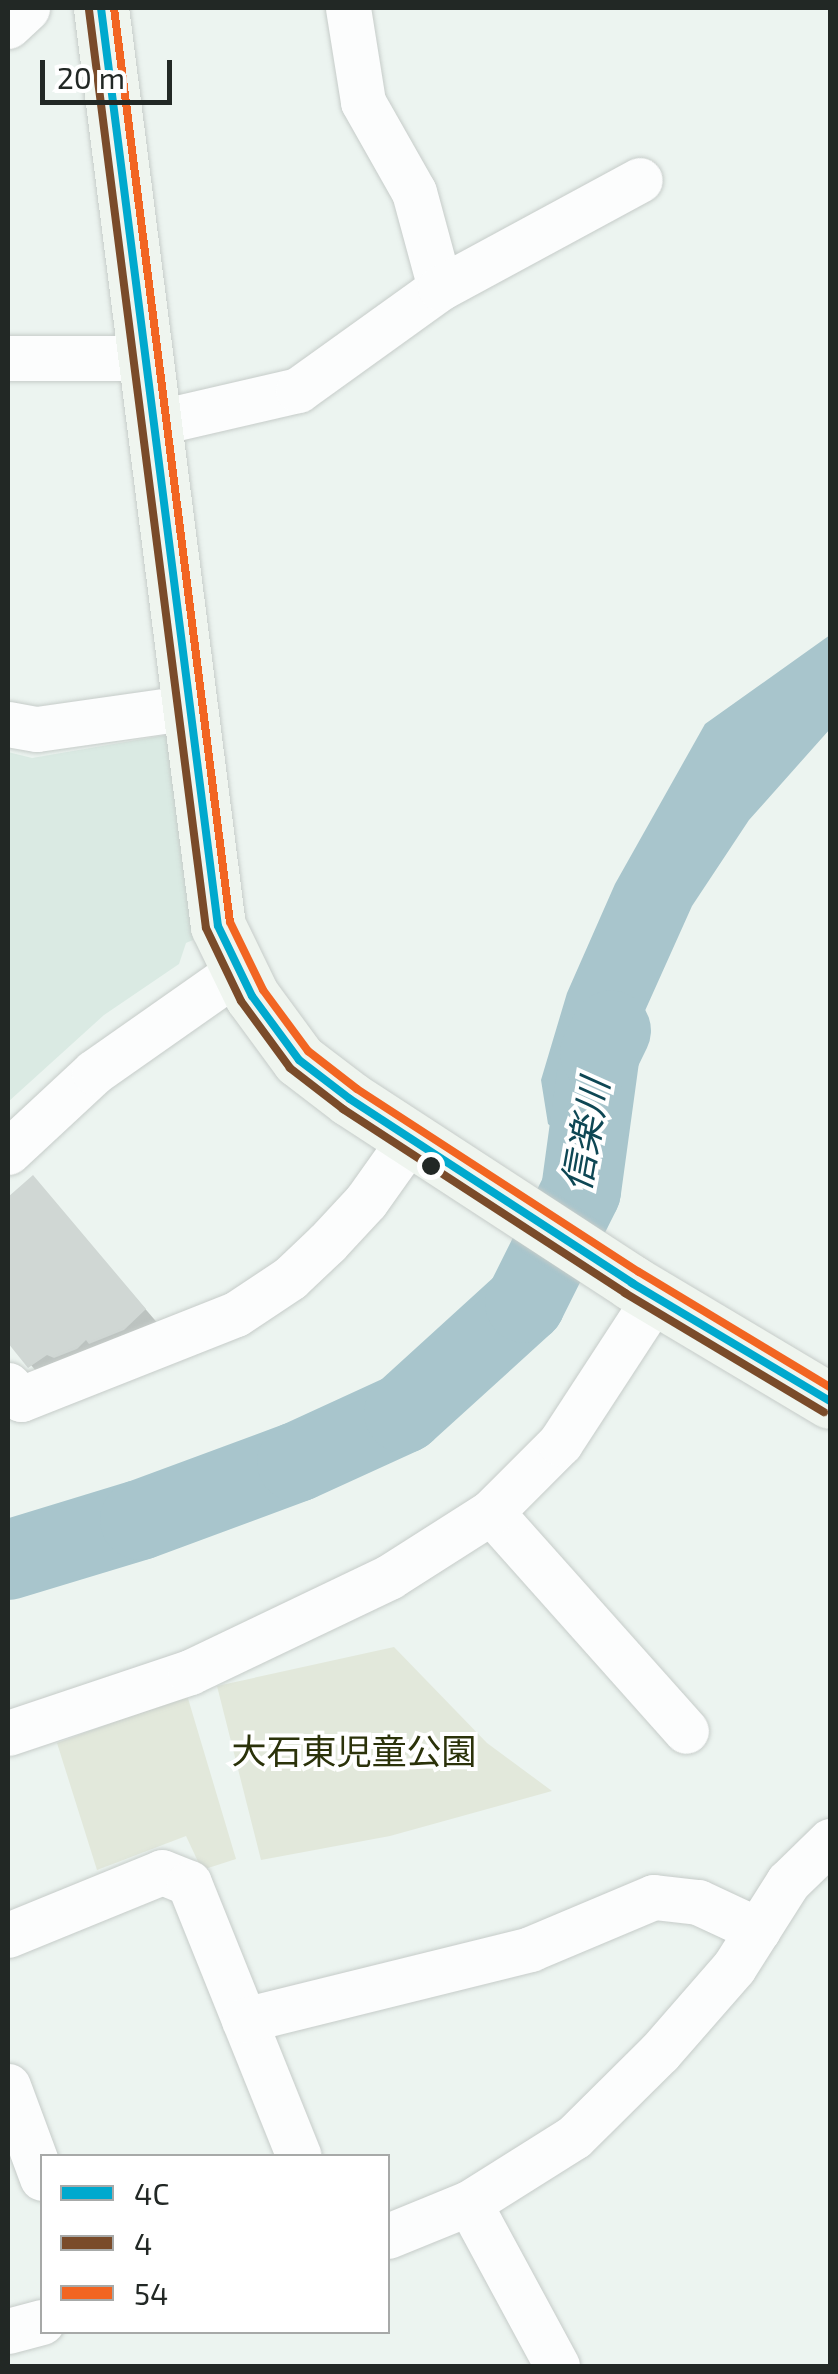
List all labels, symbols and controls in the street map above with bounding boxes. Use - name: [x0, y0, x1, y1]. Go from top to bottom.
- scale bar: [45, 40, 178, 102]
- text: 20 m: [57, 59, 125, 95]
- water label: 信楽川: [553, 1075, 617, 1195]
- unlabelled marker: [421, 1156, 441, 1176]
- park label: 大石東児童公園: [232, 1729, 476, 1771]
- legend: [40, 2154, 390, 2334]
- text: 4C: [134, 2175, 170, 2211]
- text: 4: [134, 2225, 152, 2261]
- text: 54: [134, 2275, 169, 2311]

